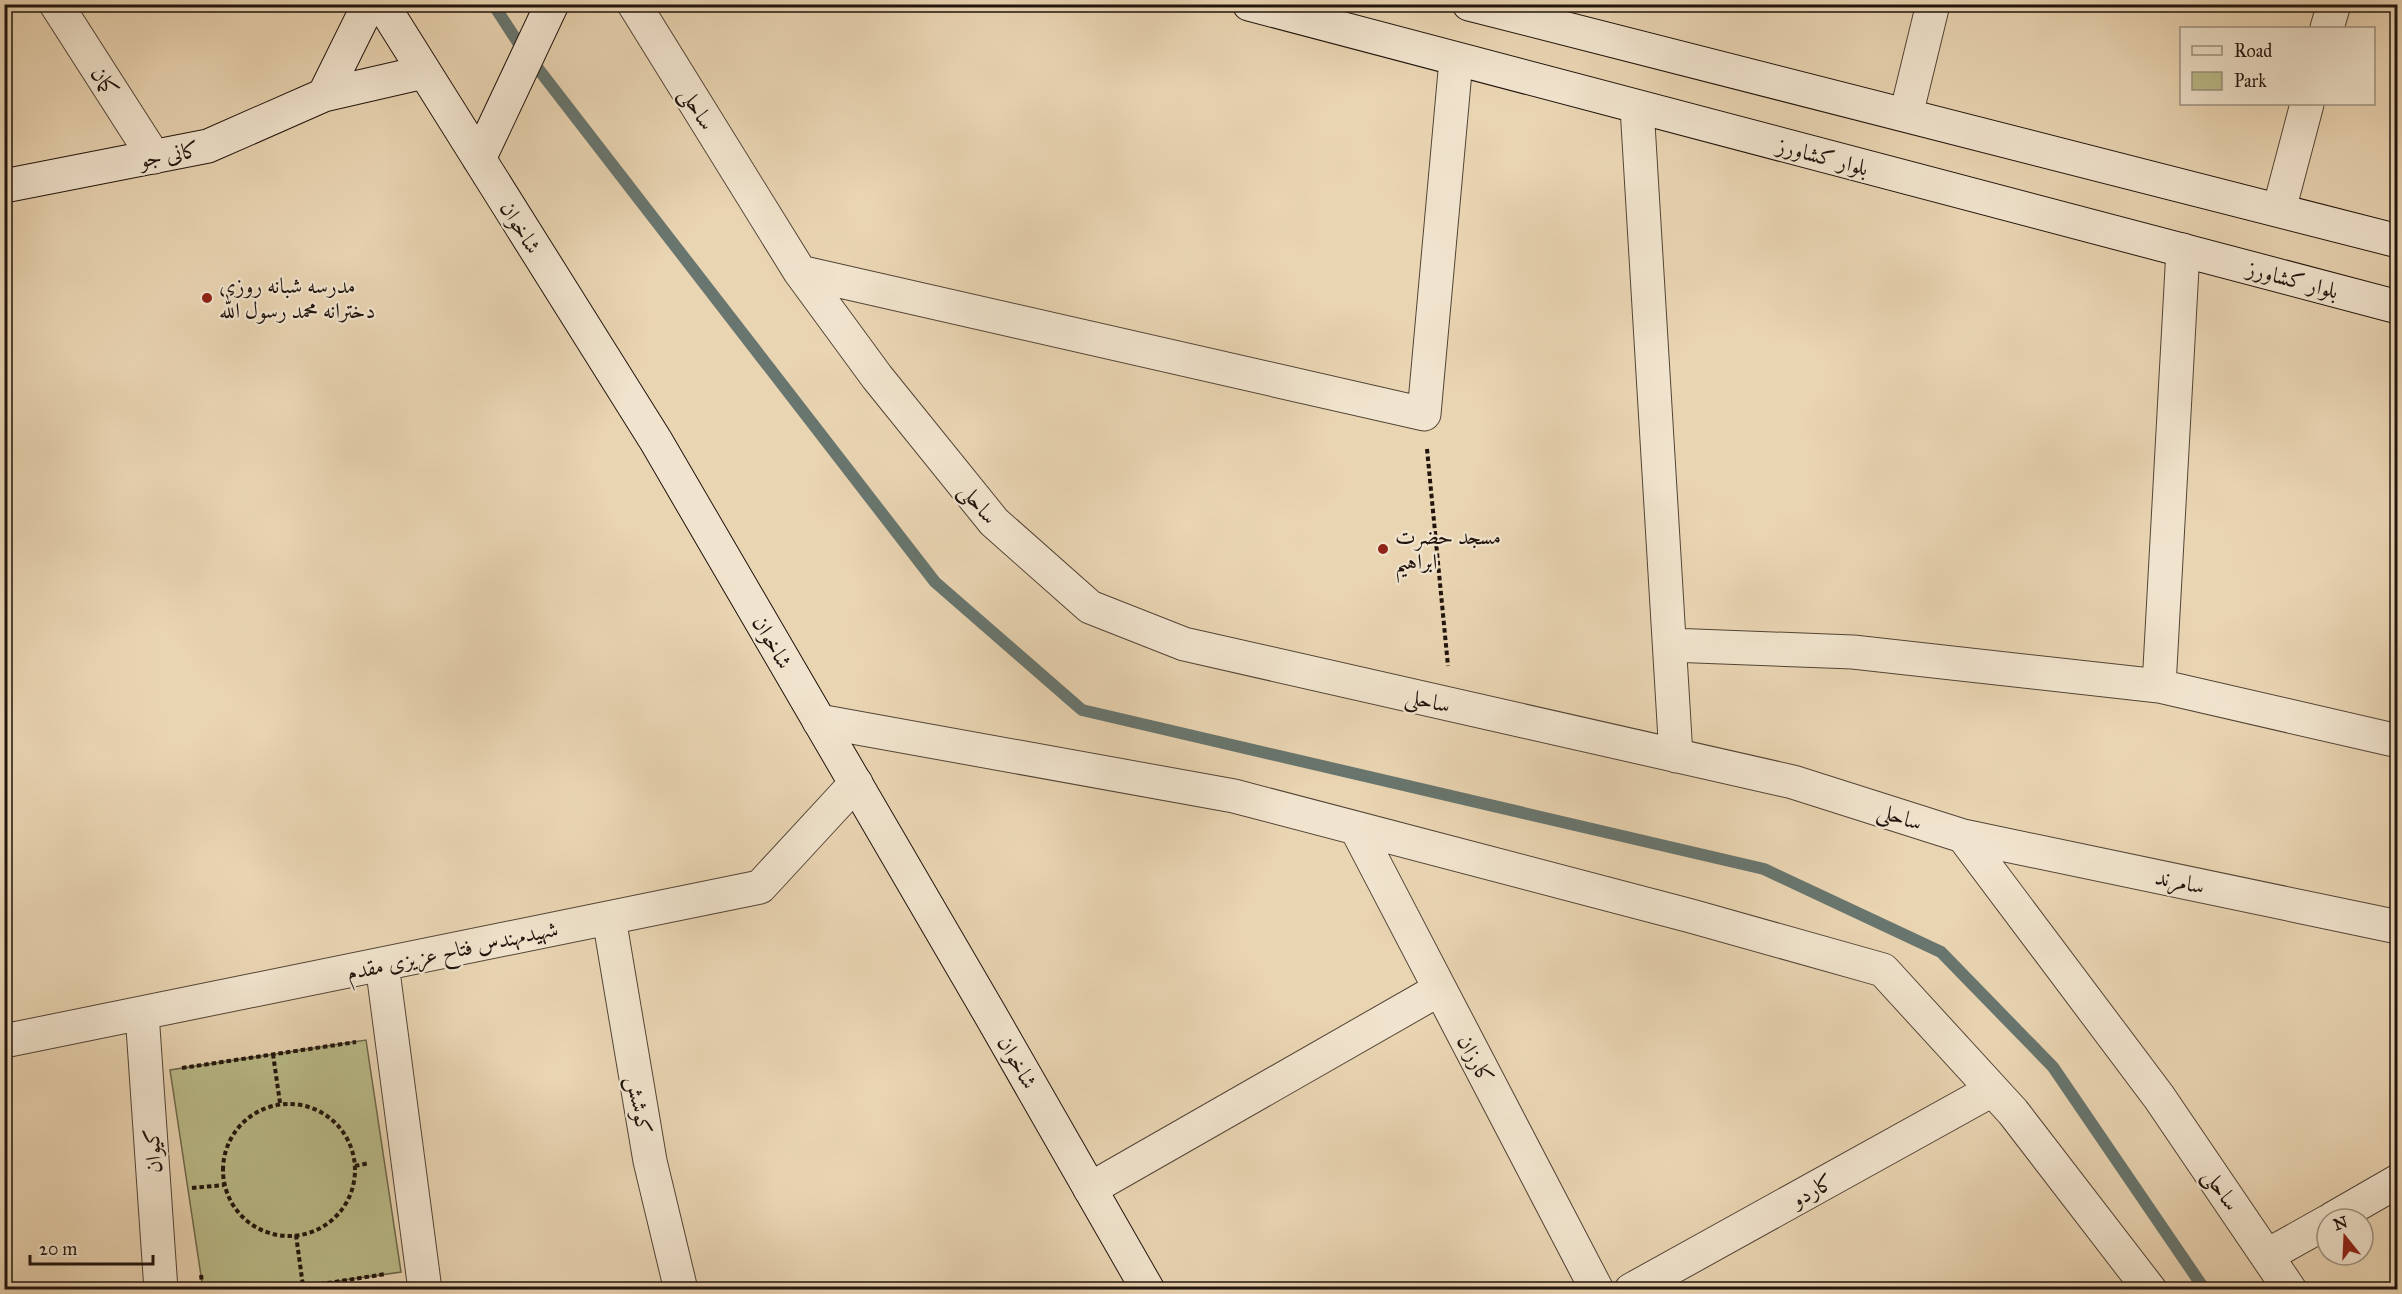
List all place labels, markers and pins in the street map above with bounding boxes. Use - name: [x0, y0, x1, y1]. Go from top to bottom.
- place label: مدرسه شبانه روزی دخترانه محمد رسول الله: [219, 272, 375, 324]
- marker: مدرسه شبانه روزی دخترانه محمد رسول الله: [200, 291, 214, 305]
- place label: مسجد حضرت ابراهیم: [1395, 523, 1501, 583]
- marker: مسجد حضرت ابراهیم: [1376, 542, 1390, 556]

